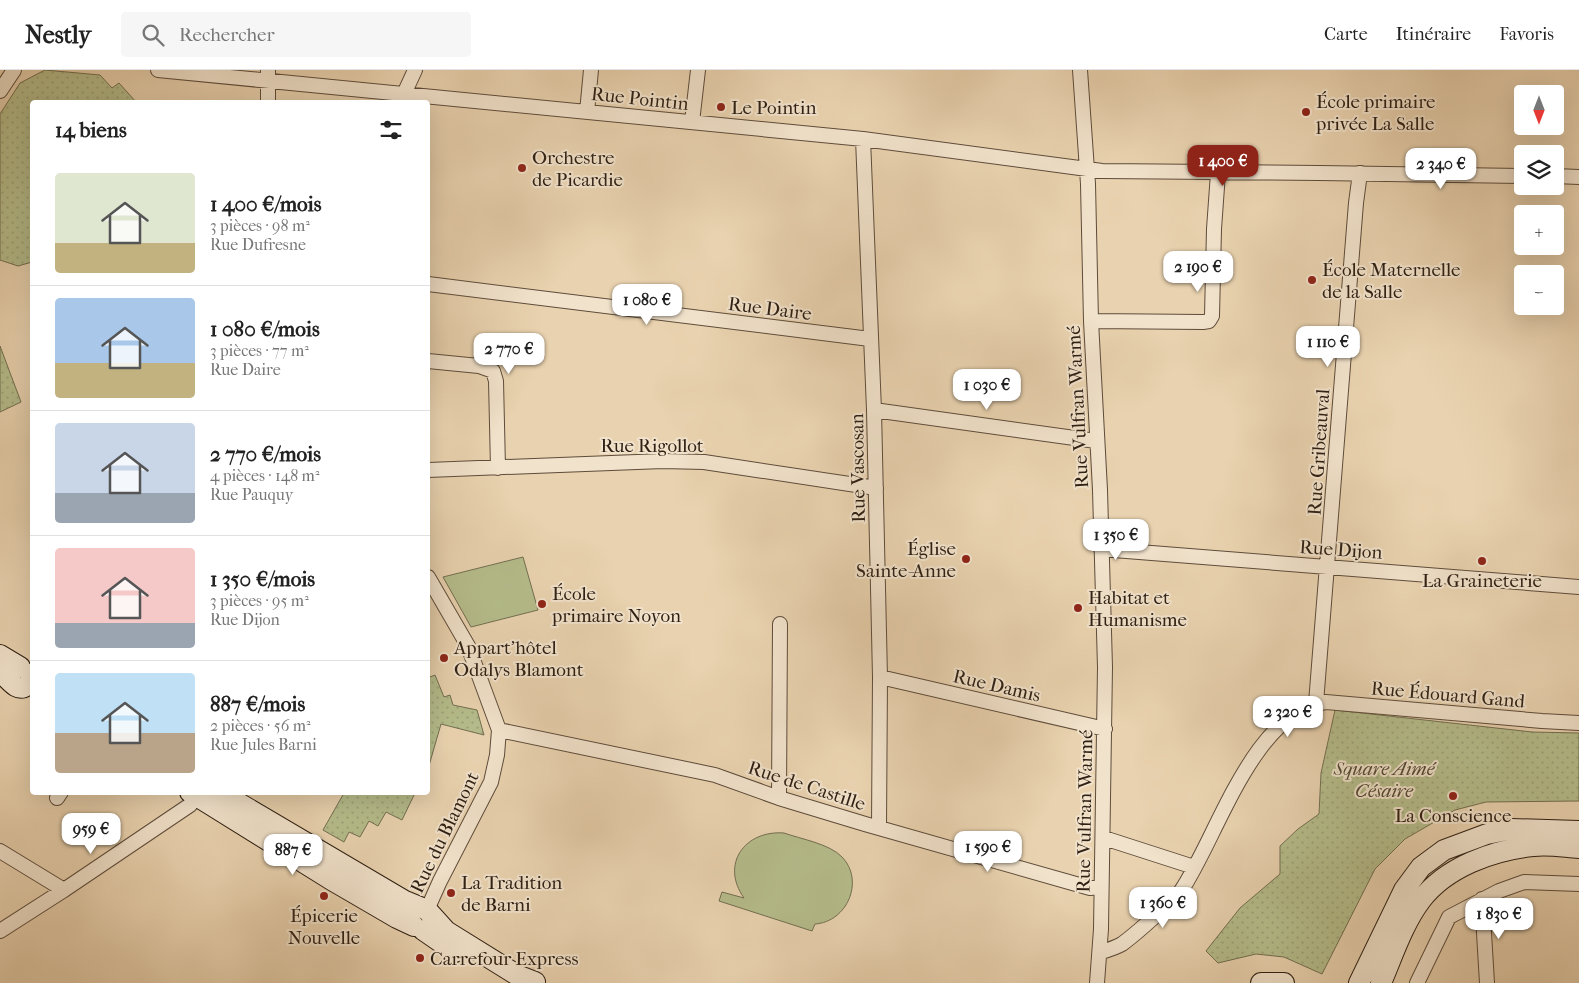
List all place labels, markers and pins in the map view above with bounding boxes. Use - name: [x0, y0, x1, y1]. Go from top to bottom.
- place label: École primaire privée La Salle: [1315, 91, 1436, 135]
- place label: Le Pointin: [731, 97, 817, 119]
- marker: Le Pointin: [715, 101, 727, 113]
- marker: École primaire privée La Salle: [1300, 106, 1312, 118]
- pin: 1 400 €: [1177, 144, 1269, 187]
- place label: Orchestre de Picardie: [532, 147, 623, 191]
- pin: 2 340 €: [1395, 148, 1487, 190]
- marker: Orchestre de Picardie: [516, 162, 528, 174]
- pin: 2 190 €: [1152, 250, 1244, 293]
- place label: École Maternelle de la Salle: [1322, 259, 1461, 303]
- marker: École Maternelle de la Salle: [1306, 274, 1318, 286]
- pin: 1 080 €: [601, 284, 693, 326]
- pin: 1 110 €: [1282, 326, 1374, 368]
- pin: 2 770 €: [463, 332, 555, 375]
- pin: 1 030 €: [941, 368, 1033, 411]
- pin: 1 350 €: [1070, 518, 1162, 561]
- place label: Église Sainte-Anne: [856, 538, 956, 582]
- marker: Église Sainte-Anne: [960, 553, 972, 565]
- marker: La Graineterie: [1476, 555, 1488, 567]
- place label: La Graineterie: [1422, 570, 1542, 592]
- place label: École primaire Noyon: [551, 583, 681, 627]
- place label: Habitat et Humanisme: [1088, 587, 1187, 631]
- marker: École primaire Noyon: [536, 598, 548, 610]
- marker: Habitat et Humanisme: [1072, 602, 1084, 614]
- place label: Appart'hôtel Odalys Blamont: [453, 637, 584, 681]
- marker: Appart'hôtel Odalys Blamont: [438, 652, 450, 664]
- pin: 2 320 €: [1242, 696, 1334, 738]
- marker: La Conscience: [1447, 790, 1459, 802]
- place label: La Conscience: [1395, 805, 1511, 827]
- pin: 959 €: [56, 812, 126, 855]
- pin: 1 590 €: [942, 830, 1034, 873]
- pin: 887 €: [258, 834, 328, 876]
- place label: La Tradition de Barni: [461, 872, 562, 916]
- pin: 1 360 €: [1117, 886, 1209, 929]
- marker: La Tradition de Barni: [445, 887, 457, 899]
- marker: Épicerie Nouvelle: [318, 890, 330, 902]
- pin: 1 830 €: [1453, 898, 1545, 940]
- place label: Épicerie Nouvelle: [288, 905, 360, 949]
- place label: Carrefour Express: [430, 948, 578, 970]
- marker: Carrefour Express: [414, 952, 426, 964]

